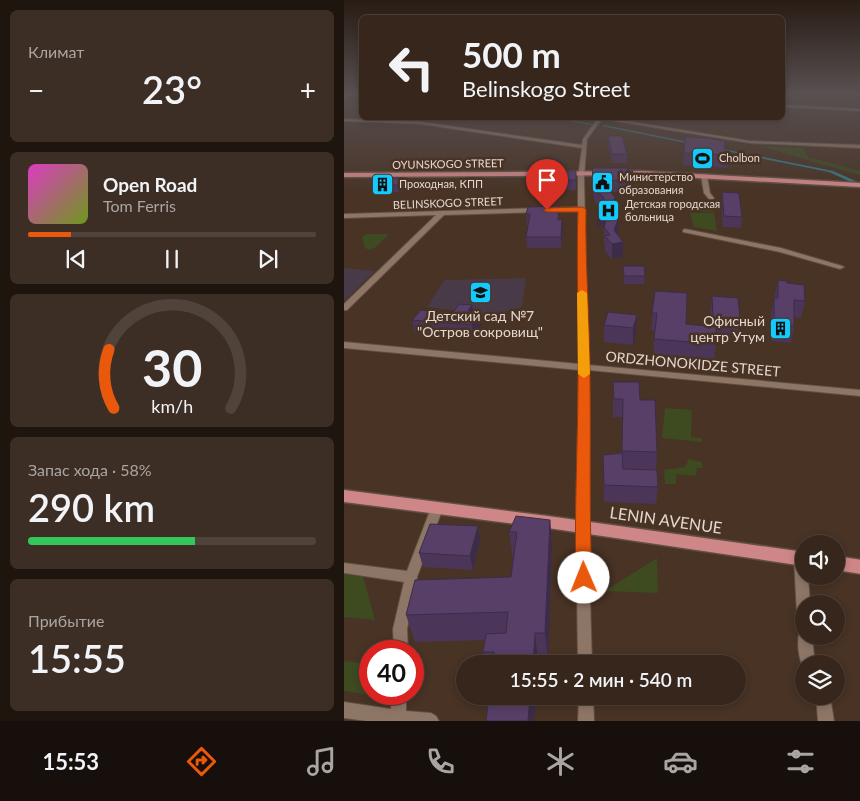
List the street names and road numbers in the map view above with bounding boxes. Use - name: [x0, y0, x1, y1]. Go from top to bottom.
- street label: OYUNSKOGO STREET: [392, 156, 504, 171]
- street label: BELINSKOGO STREET: [393, 194, 504, 211]
- street label: ORDZHONOKIDZE STREET: [605, 347, 782, 380]
- street label: LENIN AVENUE: [609, 502, 723, 537]

